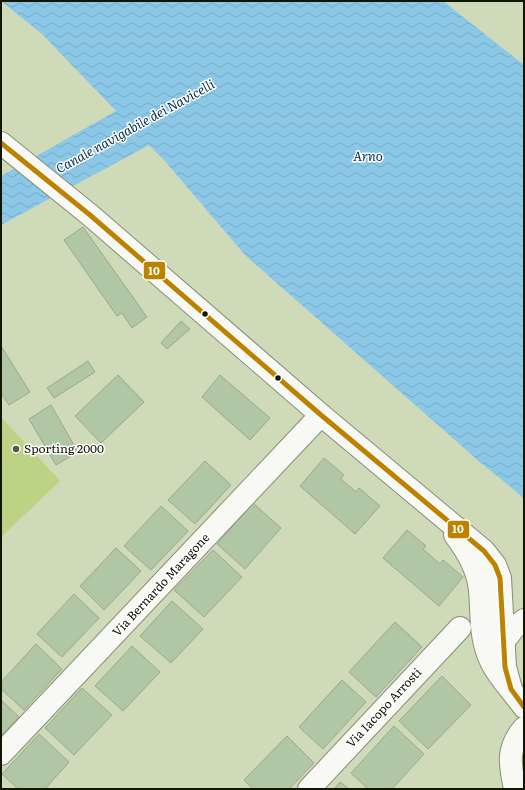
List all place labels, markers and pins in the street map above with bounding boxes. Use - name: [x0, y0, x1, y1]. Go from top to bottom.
- unlabelled marker: [200, 309, 210, 319]
- unlabelled marker: [273, 373, 283, 383]
- place label: Sporting 2000: [24, 439, 104, 457]
- marker: Sporting 2000: [11, 444, 21, 454]

